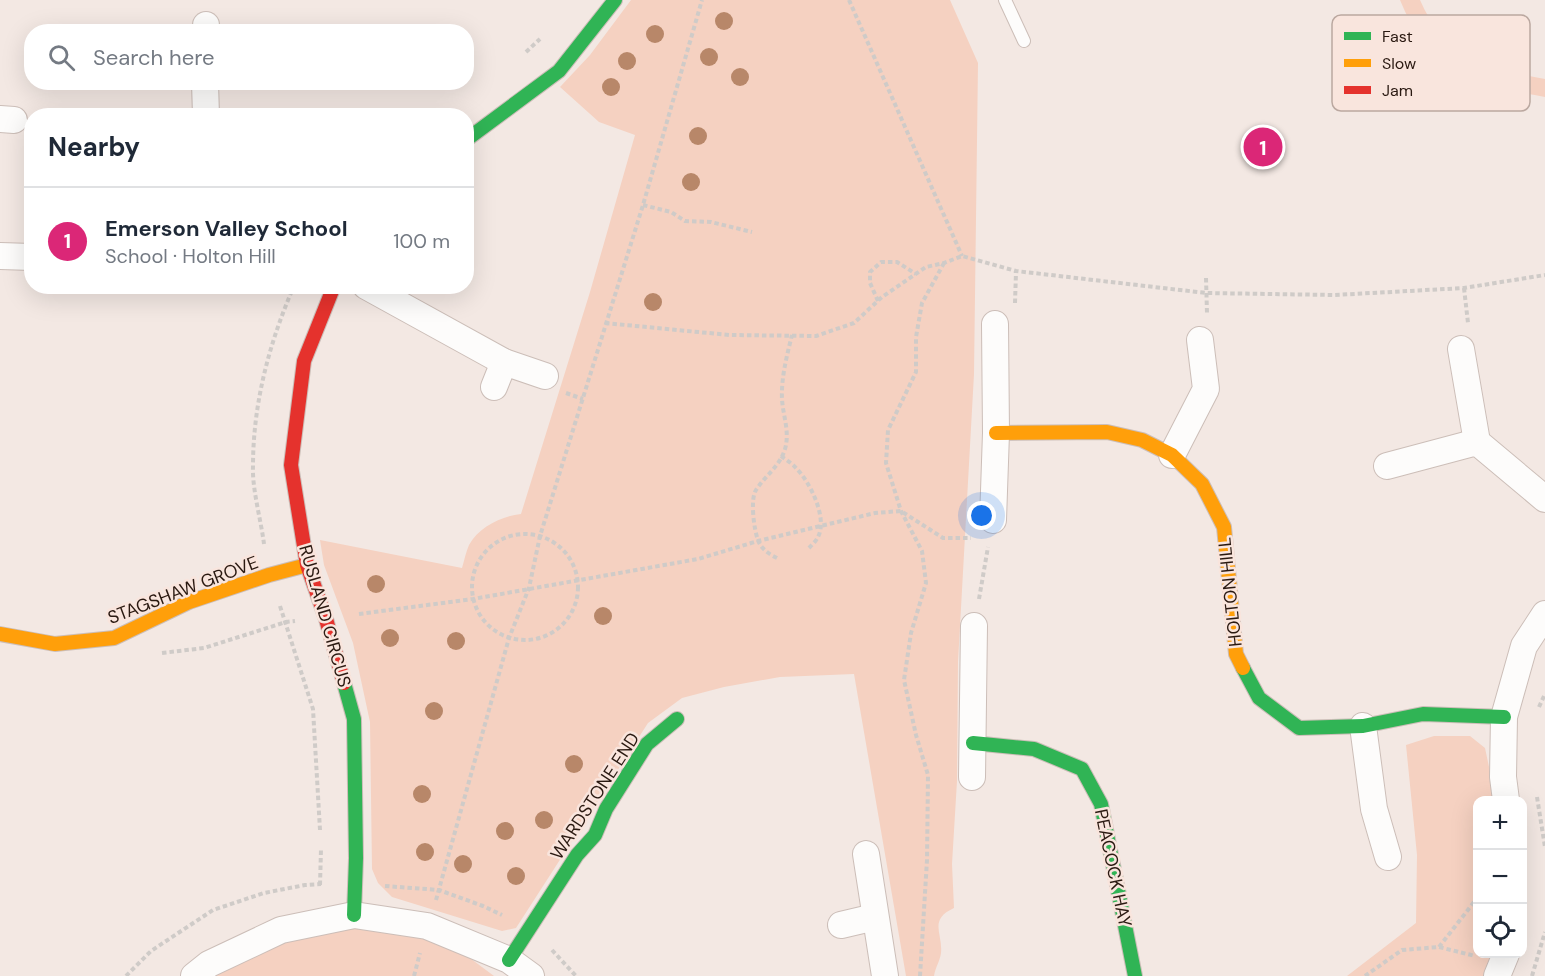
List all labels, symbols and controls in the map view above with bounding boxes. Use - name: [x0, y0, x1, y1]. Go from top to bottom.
- legend: [1332, 15, 1530, 111]
- search box: [24, 24, 474, 90]
- text: Fast: [1382, 26, 1413, 47]
- icon: search: [45, 41, 78, 74]
- text: Search here: [93, 43, 214, 72]
- text: Slow: [1382, 53, 1416, 74]
- text: Jam: [1382, 80, 1413, 101]
- pin: 1: [1244, 124, 1282, 170]
- text: Nearby: [48, 130, 140, 164]
- text: Emerson Valley School: [105, 214, 348, 243]
- text: 1: [64, 228, 71, 254]
- text: 100 m: [393, 228, 450, 254]
- text: School · Holton Hill: [105, 243, 276, 269]
- your location: [967, 501, 996, 530]
- street label: HOLTON HILL: [1212, 536, 1248, 648]
- street label: RUSLAND CIRCUS: [293, 542, 357, 690]
- street label: STAGSHAW GROVE: [104, 550, 262, 630]
- street label: WARDSTONE END: [545, 728, 645, 864]
- map controls: [1473, 796, 1527, 958]
- button: +: [1473, 796, 1527, 850]
- street label: PEACOCK HAY: [1089, 807, 1137, 930]
- button: −: [1473, 850, 1527, 904]
- button: locate: [1473, 904, 1527, 958]

